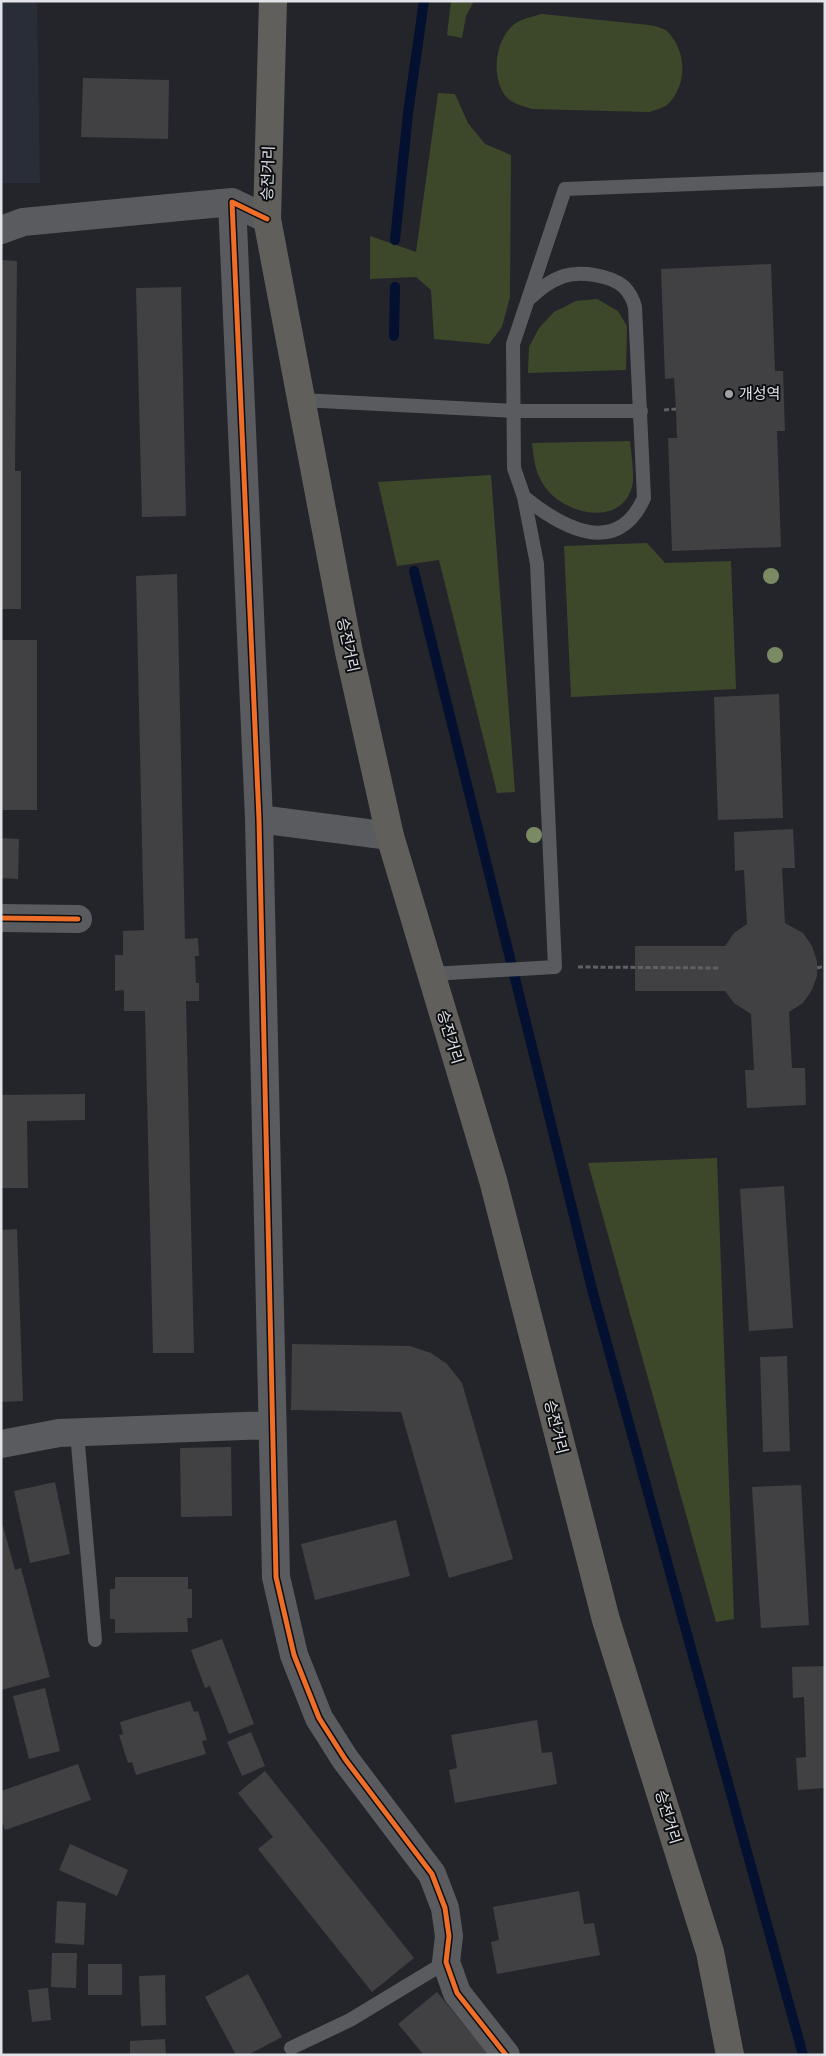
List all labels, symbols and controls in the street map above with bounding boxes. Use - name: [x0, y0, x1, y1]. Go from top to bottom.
- street label: 승전거리: [258, 145, 278, 201]
- place label: 개성역: [739, 385, 780, 403]
- marker: 개성역: [723, 388, 735, 400]
- street label: 승전거리: [333, 616, 363, 674]
- street label: 승전거리: [433, 1008, 467, 1066]
- street label: 승전거리: [541, 1398, 571, 1456]
- street label: 승전거리: [651, 1788, 685, 1846]

